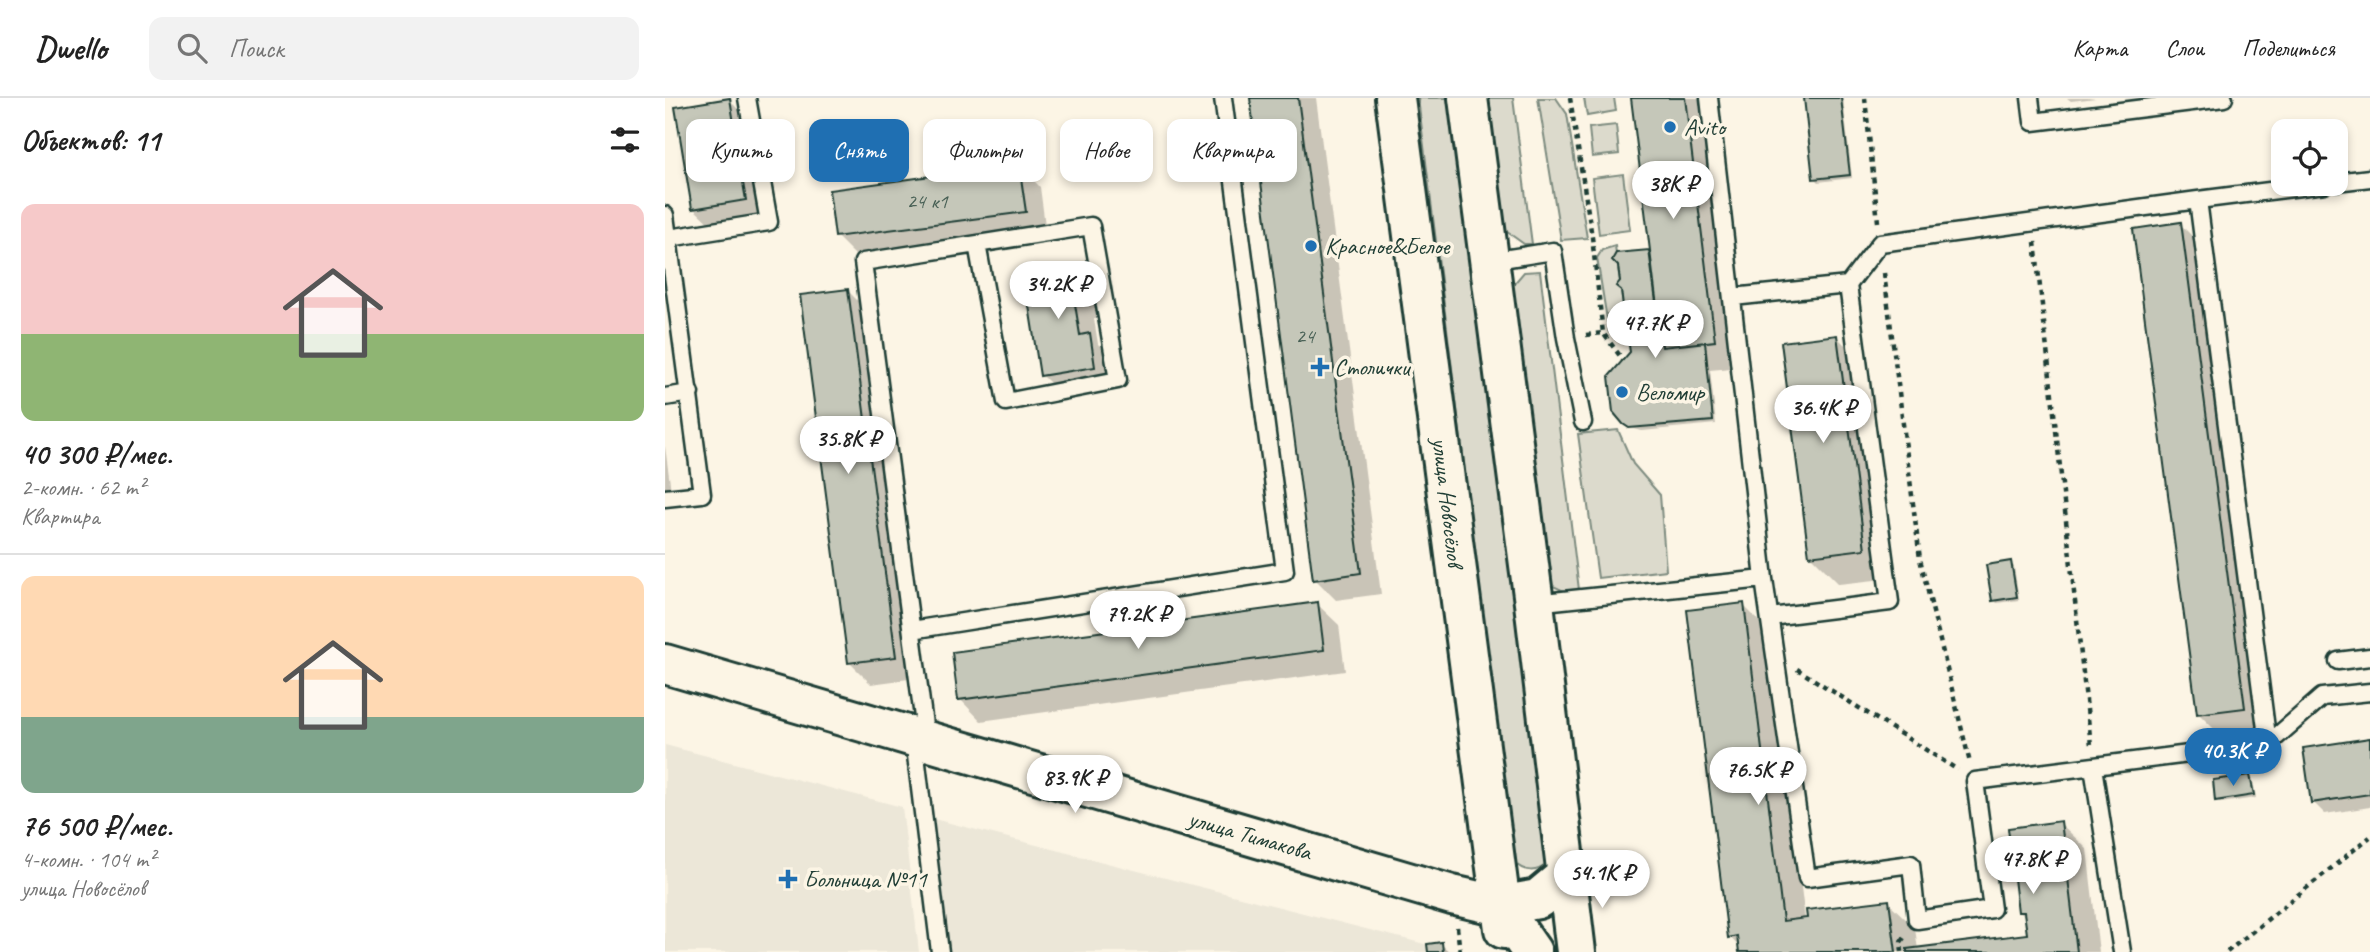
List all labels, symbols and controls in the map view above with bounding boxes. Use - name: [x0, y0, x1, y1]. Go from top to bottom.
- search box: [149, 17, 639, 80]
- text: Dwello: [35, 27, 107, 69]
- icon: search: [173, 29, 211, 67]
- text: Поиск: [229, 32, 284, 65]
- text: Карта: [2073, 33, 2127, 63]
- text: Слои: [2165, 33, 2204, 63]
- text: Поделиться: [2242, 33, 2335, 63]
- place label: Avito: [1684, 112, 1728, 142]
- chip: Купить: [686, 119, 795, 182]
- chip: Снять: [809, 119, 909, 182]
- chip: Фильтры: [923, 119, 1046, 182]
- chip: Новое: [1060, 119, 1153, 182]
- chip: Квартира: [1167, 119, 1297, 182]
- marker: Avito: [1662, 119, 1678, 135]
- map controls: [2271, 119, 2348, 196]
- button: locate: [2271, 119, 2348, 196]
- text: Объектов: 11: [21, 121, 160, 159]
- icon: filters: [606, 121, 644, 159]
- pin: 38K ₽: [1624, 162, 1722, 221]
- text: 38K ₽: [1648, 169, 1698, 198]
- house number: 24 к1: [906, 188, 949, 214]
- place label: Красное&Белое: [1325, 231, 1451, 261]
- marker: Красное&Белое: [1303, 238, 1319, 254]
- icon: home: [270, 250, 396, 376]
- pin: 34.2K ₽: [993, 262, 1123, 321]
- text: 34.2K ₽: [1026, 269, 1090, 298]
- pin: 47.7K ₽: [1590, 300, 1720, 360]
- text: 47.7K ₽: [1623, 308, 1687, 337]
- house number: 24: [1296, 323, 1317, 349]
- place label: Столички: [1334, 352, 1412, 382]
- marker: Столички: [1312, 359, 1328, 375]
- place label: Веломир: [1636, 377, 1706, 407]
- marker: Веломир: [1614, 384, 1630, 400]
- pin: 36.4K ₽: [1758, 386, 1888, 445]
- text: 36.4K ₽: [1790, 393, 1856, 422]
- pin: 35.8K ₽: [783, 416, 913, 476]
- text: 35.8K ₽: [816, 424, 880, 453]
- street label: улица Новосёлов: [1425, 434, 1471, 572]
- text: 40 300 ₽/мес.: [21, 435, 172, 473]
- text: 2-комн. · 62 m²: [21, 473, 145, 502]
- text: Квартира: [21, 502, 99, 531]
- pin: 79.2K ₽: [1073, 592, 1203, 651]
- text: 79.2K ₽: [1106, 599, 1170, 628]
- icon: home: [270, 622, 396, 748]
- pin: 40.3K ₽: [2168, 728, 2298, 788]
- text: 40.3K ₽: [2201, 736, 2265, 765]
- pin: 76.5K ₽: [1693, 748, 1823, 807]
- text: 76.5K ₽: [1726, 755, 1790, 784]
- pin: 83.9K ₽: [1010, 756, 1140, 815]
- text: 83.9K ₽: [1043, 763, 1107, 792]
- street label: улица Тимакова: [1183, 803, 1316, 867]
- text: 76 500 ₽/мес.: [21, 807, 172, 845]
- pin: 47.8K ₽: [1968, 836, 2098, 896]
- text: 47.8K ₽: [2001, 844, 2065, 873]
- text: 4-комн. · 104 m²: [21, 845, 155, 874]
- pin: 54.1K ₽: [1537, 850, 1667, 910]
- text: 54.1K ₽: [1570, 858, 1634, 887]
- place label: Больница №11: [804, 864, 928, 894]
- marker: Больница №11: [778, 869, 798, 889]
- text: улица Новосёлов: [21, 874, 145, 903]

